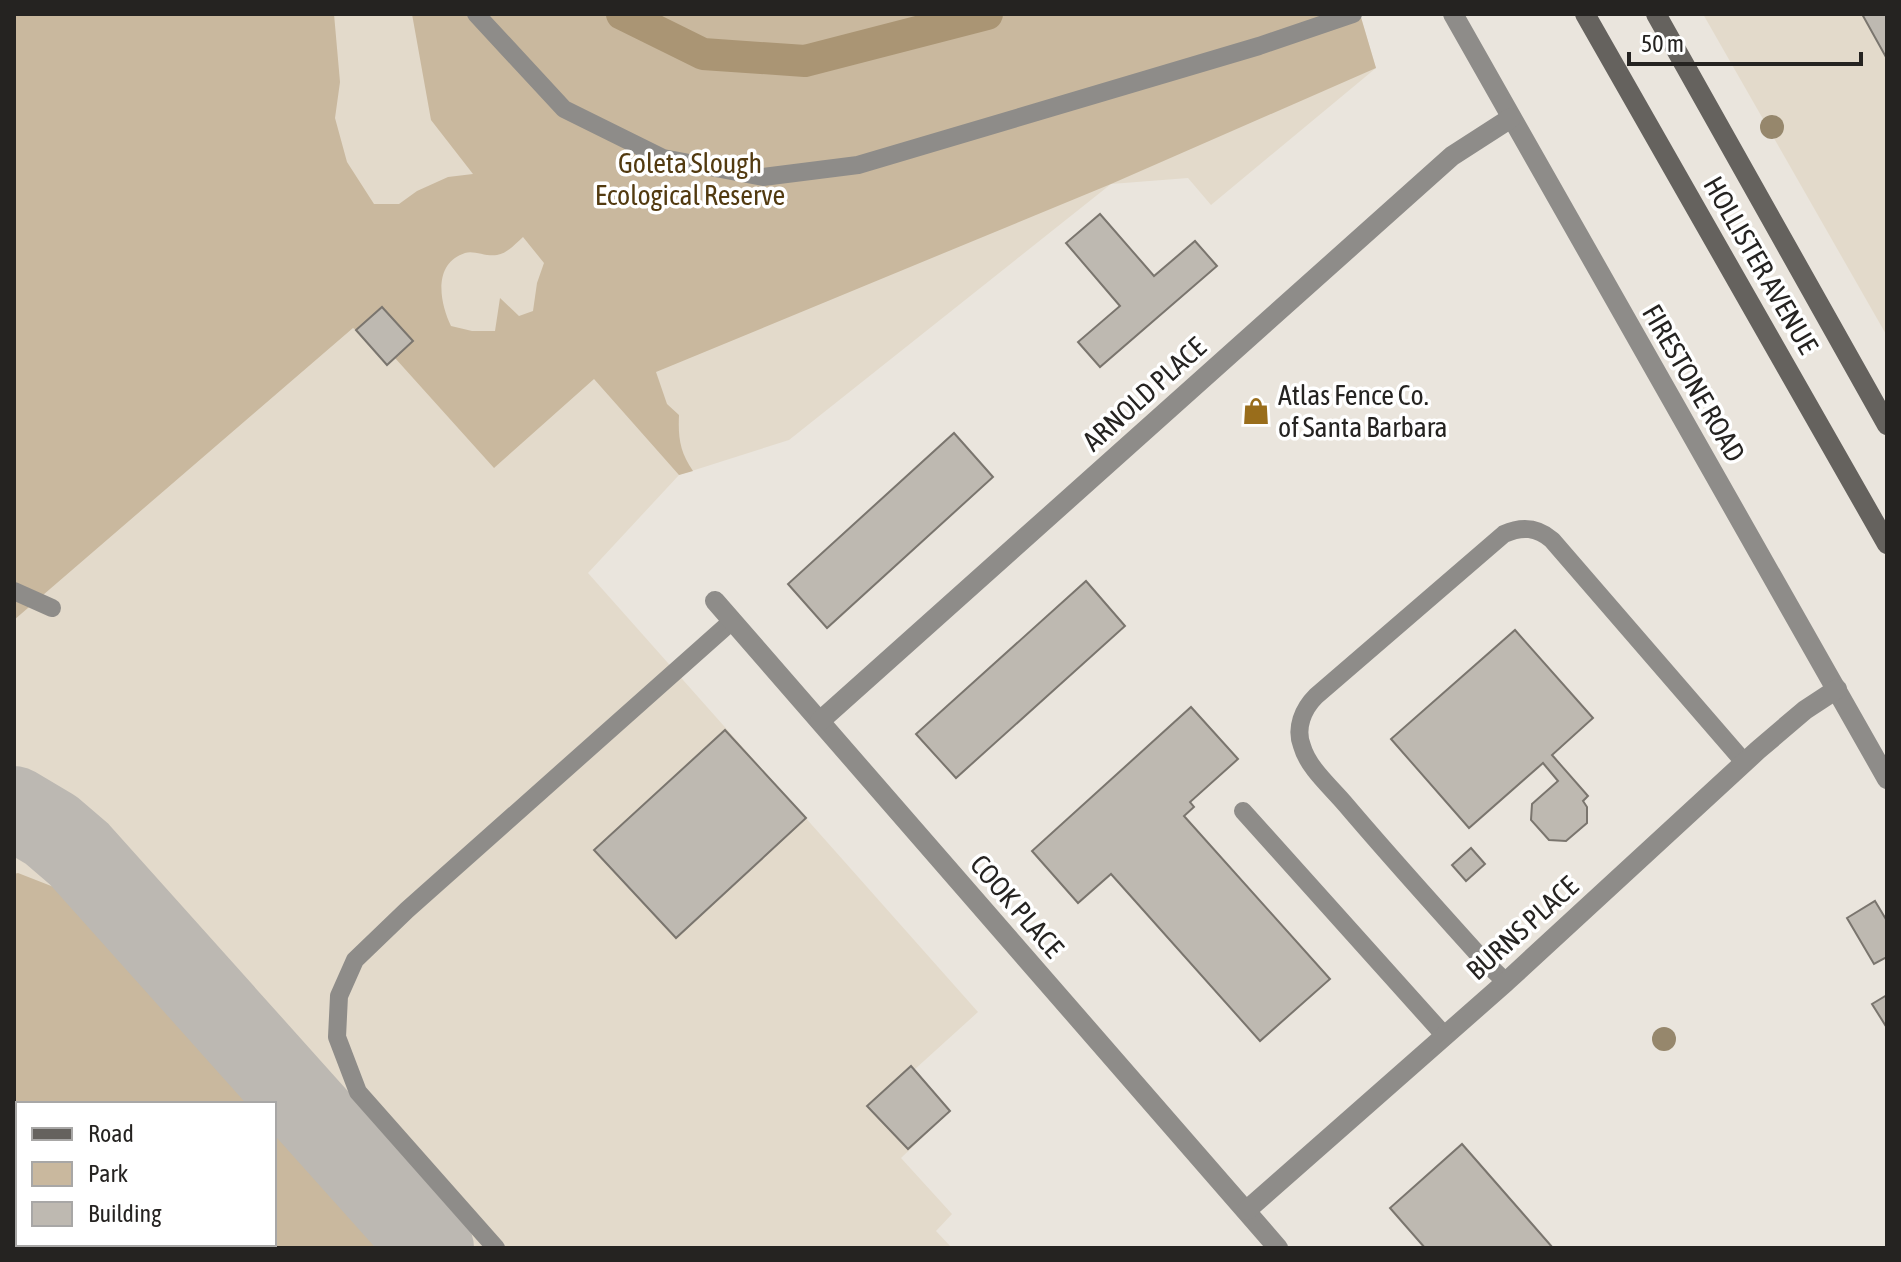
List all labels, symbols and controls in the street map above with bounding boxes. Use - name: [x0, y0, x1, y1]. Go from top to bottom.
- scale bar: [1629, 16, 1861, 66]
- text: 50 m: [1641, 30, 1684, 57]
- park label: Goleta Slough Ecological Reserve: [595, 147, 785, 211]
- street label: HOLLISTER AVENUE: [1697, 171, 1825, 359]
- street label: FIRESTONE ROAD: [1636, 299, 1752, 467]
- street label: ARNOLD PLACE: [1076, 331, 1212, 457]
- place label: Atlas Fence Co. of Santa Barbara: [1278, 379, 1448, 443]
- shop icon: Atlas Fence Co. of Santa Barbara: [1241, 396, 1271, 426]
- street label: COOK PLACE: [964, 848, 1070, 964]
- street label: BURNS PLACE: [1460, 870, 1584, 986]
- legend: [16, 1102, 276, 1246]
- text: Road: [88, 1120, 134, 1147]
- text: Park: [88, 1160, 129, 1187]
- text: Building: [88, 1200, 162, 1227]

